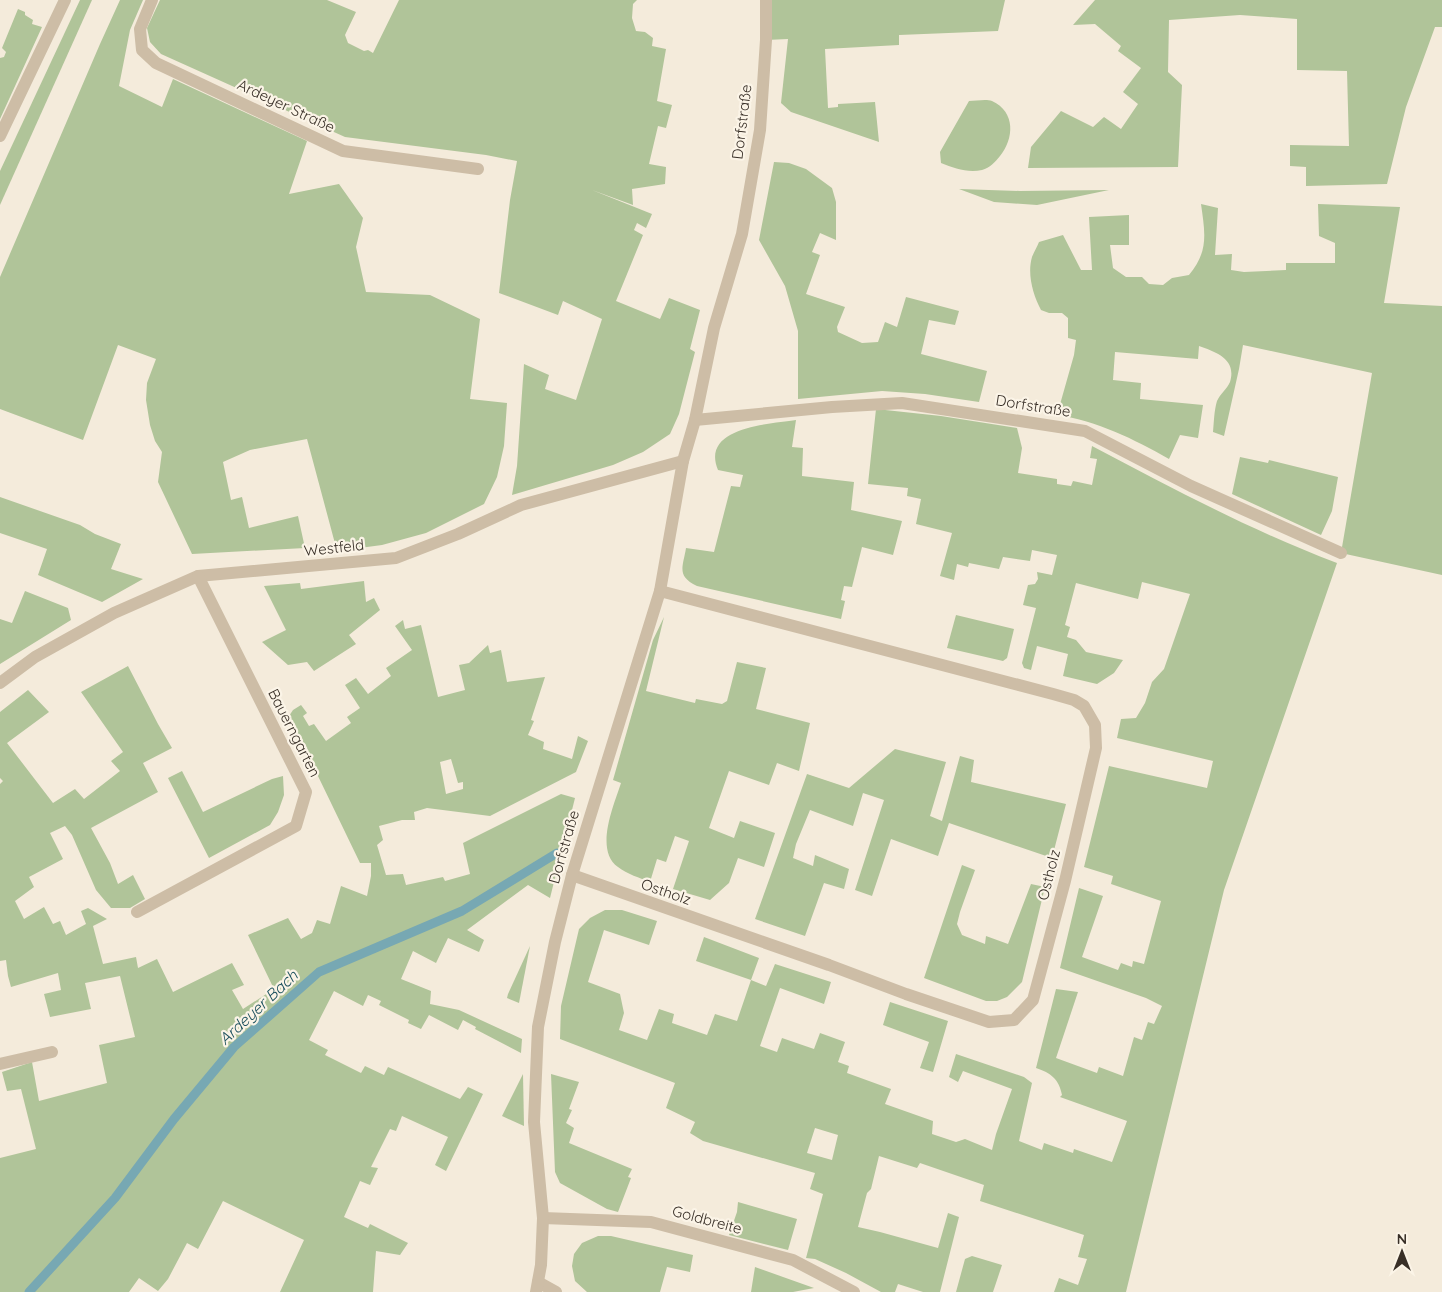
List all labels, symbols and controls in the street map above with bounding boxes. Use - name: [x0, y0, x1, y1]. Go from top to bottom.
- street label: Ardeyer Straße: [235, 75, 338, 136]
- street label: Dorfstraße: [727, 83, 756, 161]
- street label: Dorfstraße: [994, 390, 1072, 421]
- street label: Westfeld: [303, 535, 365, 560]
- street label: Bauerngarten: [264, 685, 325, 780]
- street label: Dorfstraße: [544, 808, 583, 886]
- street label: Ostholz: [1033, 847, 1064, 902]
- street label: Ostholz: [639, 874, 694, 909]
- water label: Ardeyer Bach: [214, 965, 302, 1049]
- street label: Goldbreite: [670, 1201, 744, 1238]
- north arrow: [1377, 1227, 1427, 1277]
- text: N: [1397, 1230, 1407, 1248]

